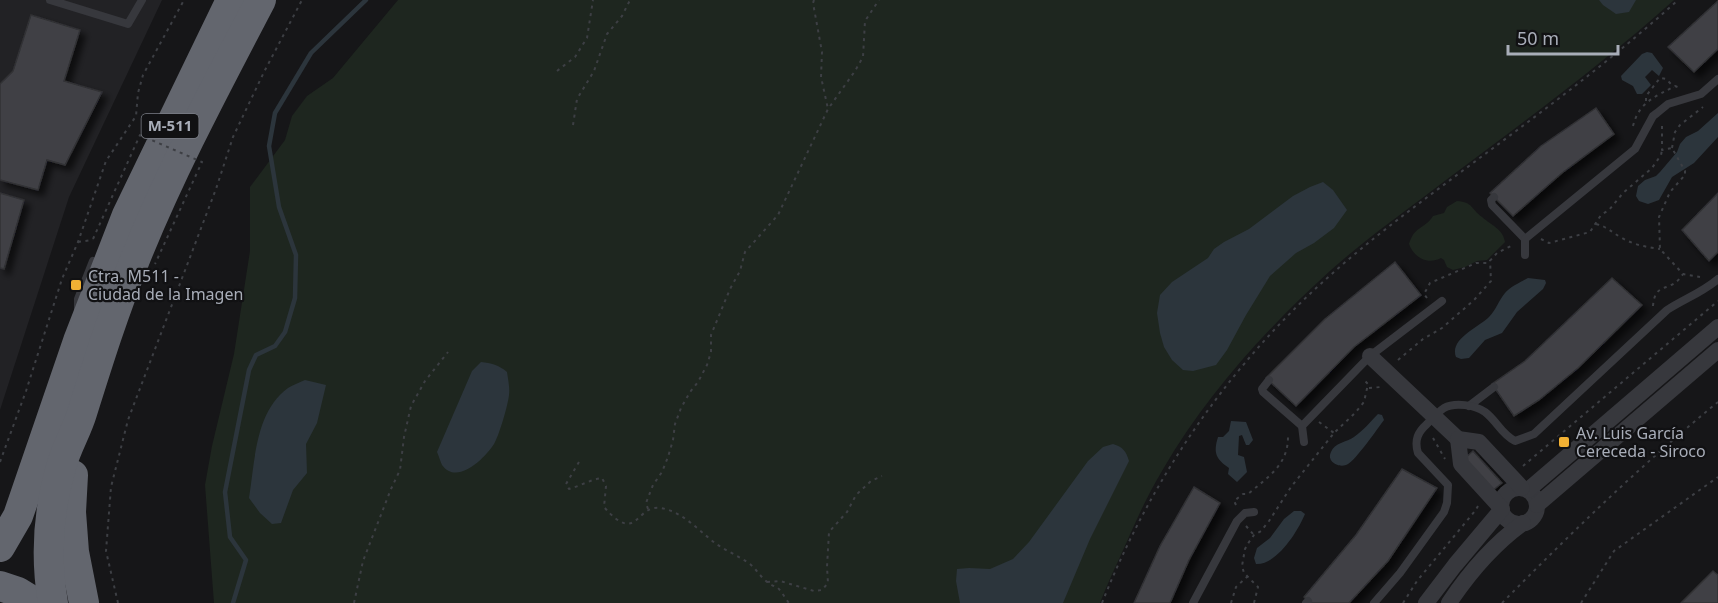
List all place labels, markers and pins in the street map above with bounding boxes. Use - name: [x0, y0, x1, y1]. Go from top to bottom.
- place label: Ctra. M511 - Ciudad de la Imagen: [88, 265, 243, 305]
- marker: Ctra. M511 - Ciudad de la Imagen: [69, 278, 83, 292]
- place label: Av. Luis García Cereceda - Siroco: [1576, 422, 1706, 462]
- marker: Av. Luis García Cereceda - Siroco: [1557, 435, 1571, 449]

